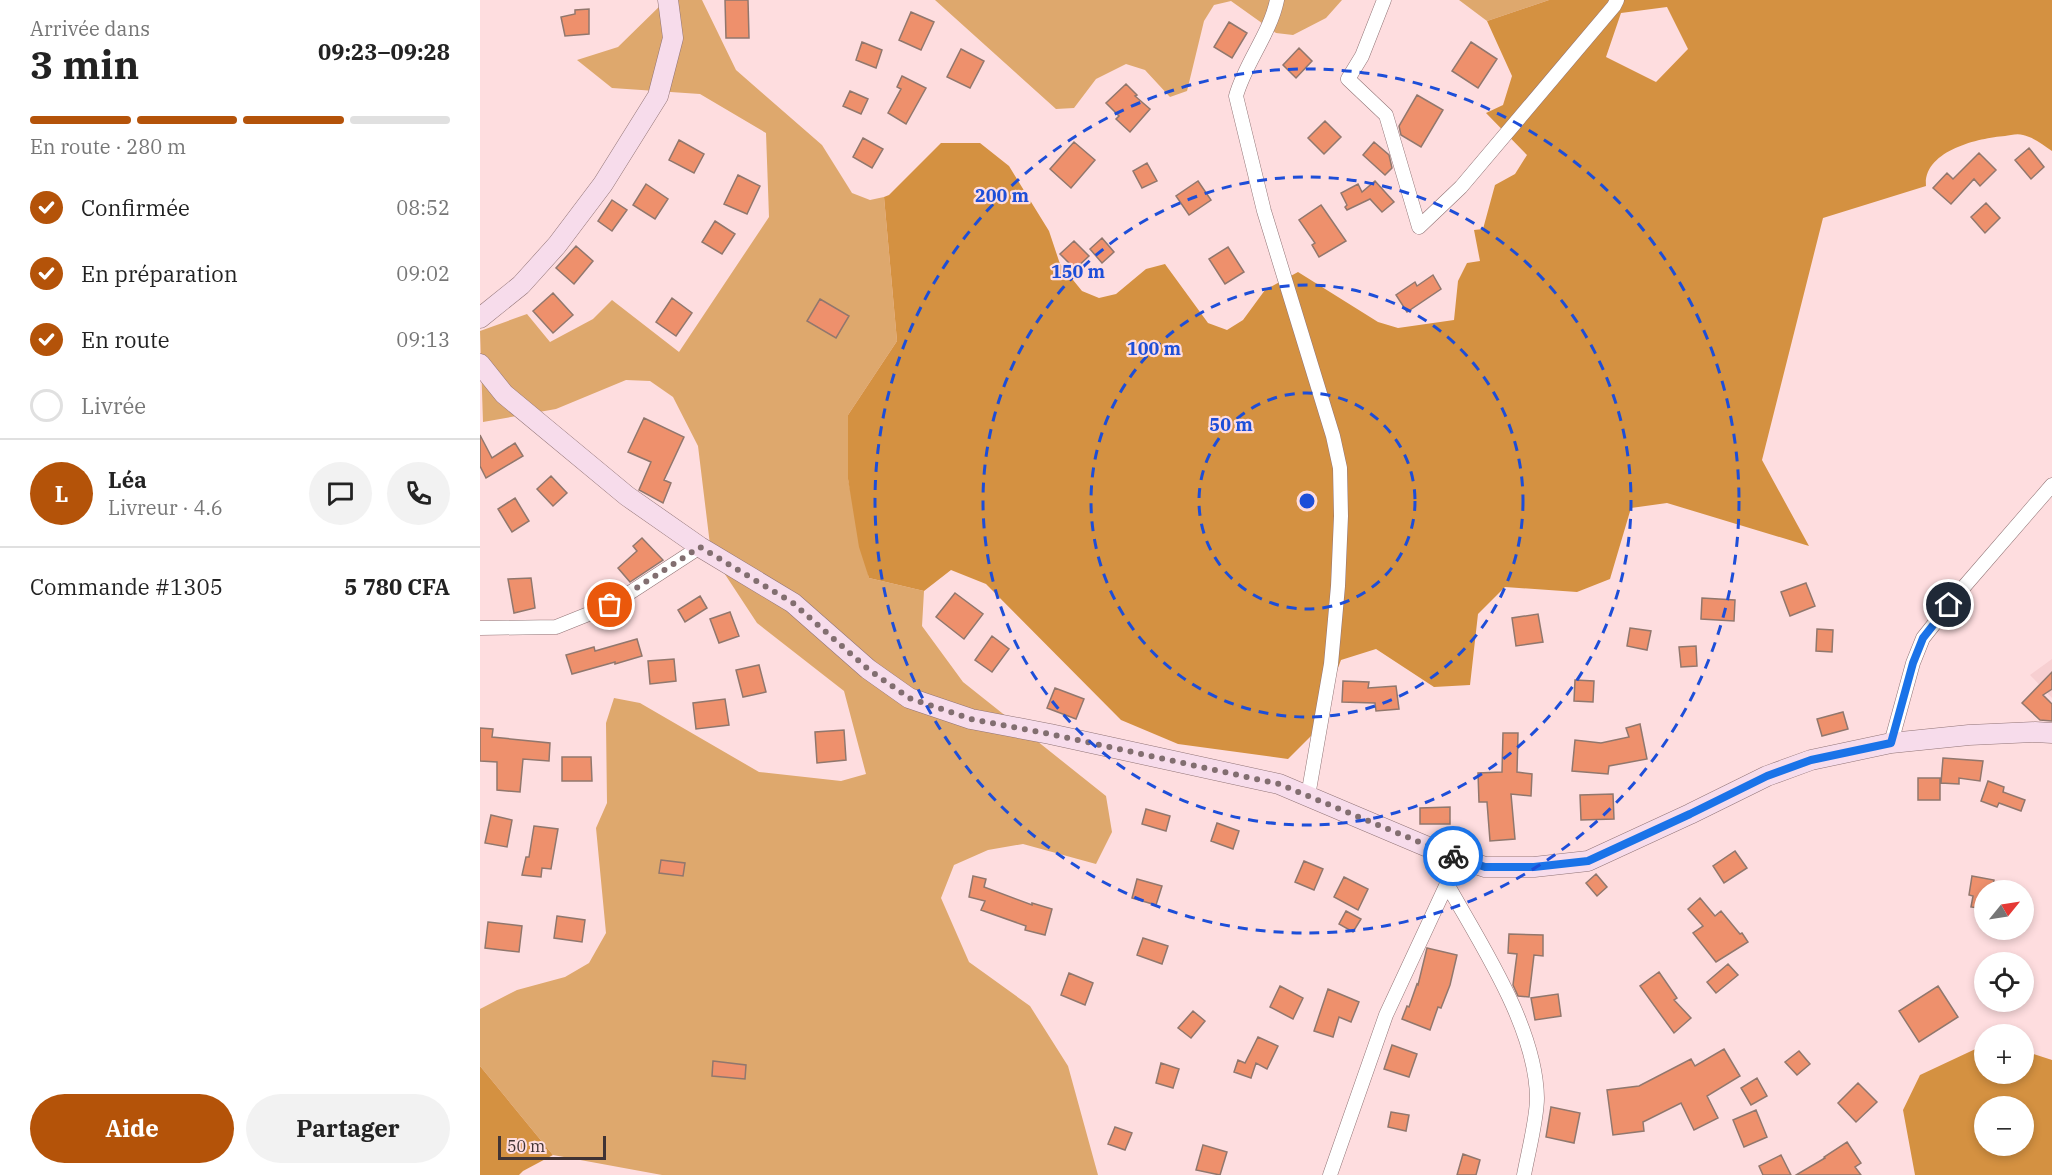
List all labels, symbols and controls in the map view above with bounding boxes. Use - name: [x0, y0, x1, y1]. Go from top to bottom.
- text: Arrivée dans: [30, 15, 150, 42]
- text: 09:23–09:28: [318, 37, 450, 66]
- text: 3 min: [30, 39, 139, 90]
- text: En route · 280 m: [30, 133, 186, 160]
- text: 200 m: [975, 184, 1030, 207]
- icon: check: [30, 191, 63, 224]
- text: Confirmée: [81, 193, 190, 222]
- text: 08:52: [396, 194, 450, 221]
- icon: check: [30, 257, 63, 290]
- text: En préparation: [81, 259, 238, 288]
- text: 09:02: [396, 260, 450, 287]
- text: 150 m: [1051, 260, 1106, 283]
- icon: check: [30, 323, 63, 356]
- text: En route: [81, 325, 170, 354]
- text: 09:13: [396, 326, 450, 353]
- text: 100 m: [1127, 337, 1182, 360]
- text: Livrée: [81, 391, 146, 420]
- text: 50 m: [1209, 413, 1253, 436]
- button: chat: [309, 462, 372, 525]
- button: phone: [387, 462, 450, 525]
- text: Léa: [108, 465, 147, 494]
- text: L: [55, 479, 68, 508]
- centre of rings: [1297, 491, 1317, 511]
- text: Livreur · 4.6: [108, 494, 223, 521]
- text: Commande #1305: [30, 572, 223, 601]
- text: 5 780 CFA: [344, 572, 450, 601]
- pin: [584, 579, 635, 630]
- pin: [1923, 579, 1974, 630]
- icon: bag: [593, 588, 626, 621]
- icon: home: [1932, 588, 1965, 621]
- courier: [1423, 826, 1483, 886]
- icon: bike: [1437, 840, 1470, 873]
- north arrow: [1974, 880, 2034, 940]
- map controls: [1974, 880, 2034, 1156]
- button: locate: [1974, 952, 2034, 1012]
- button: +: [1974, 1024, 2034, 1084]
- button: Aide: [30, 1094, 234, 1163]
- button: Partager: [246, 1094, 450, 1163]
- button: −: [1974, 1096, 2034, 1156]
- scale bar: [498, 1133, 606, 1160]
- text: 50 m: [507, 1136, 545, 1156]

